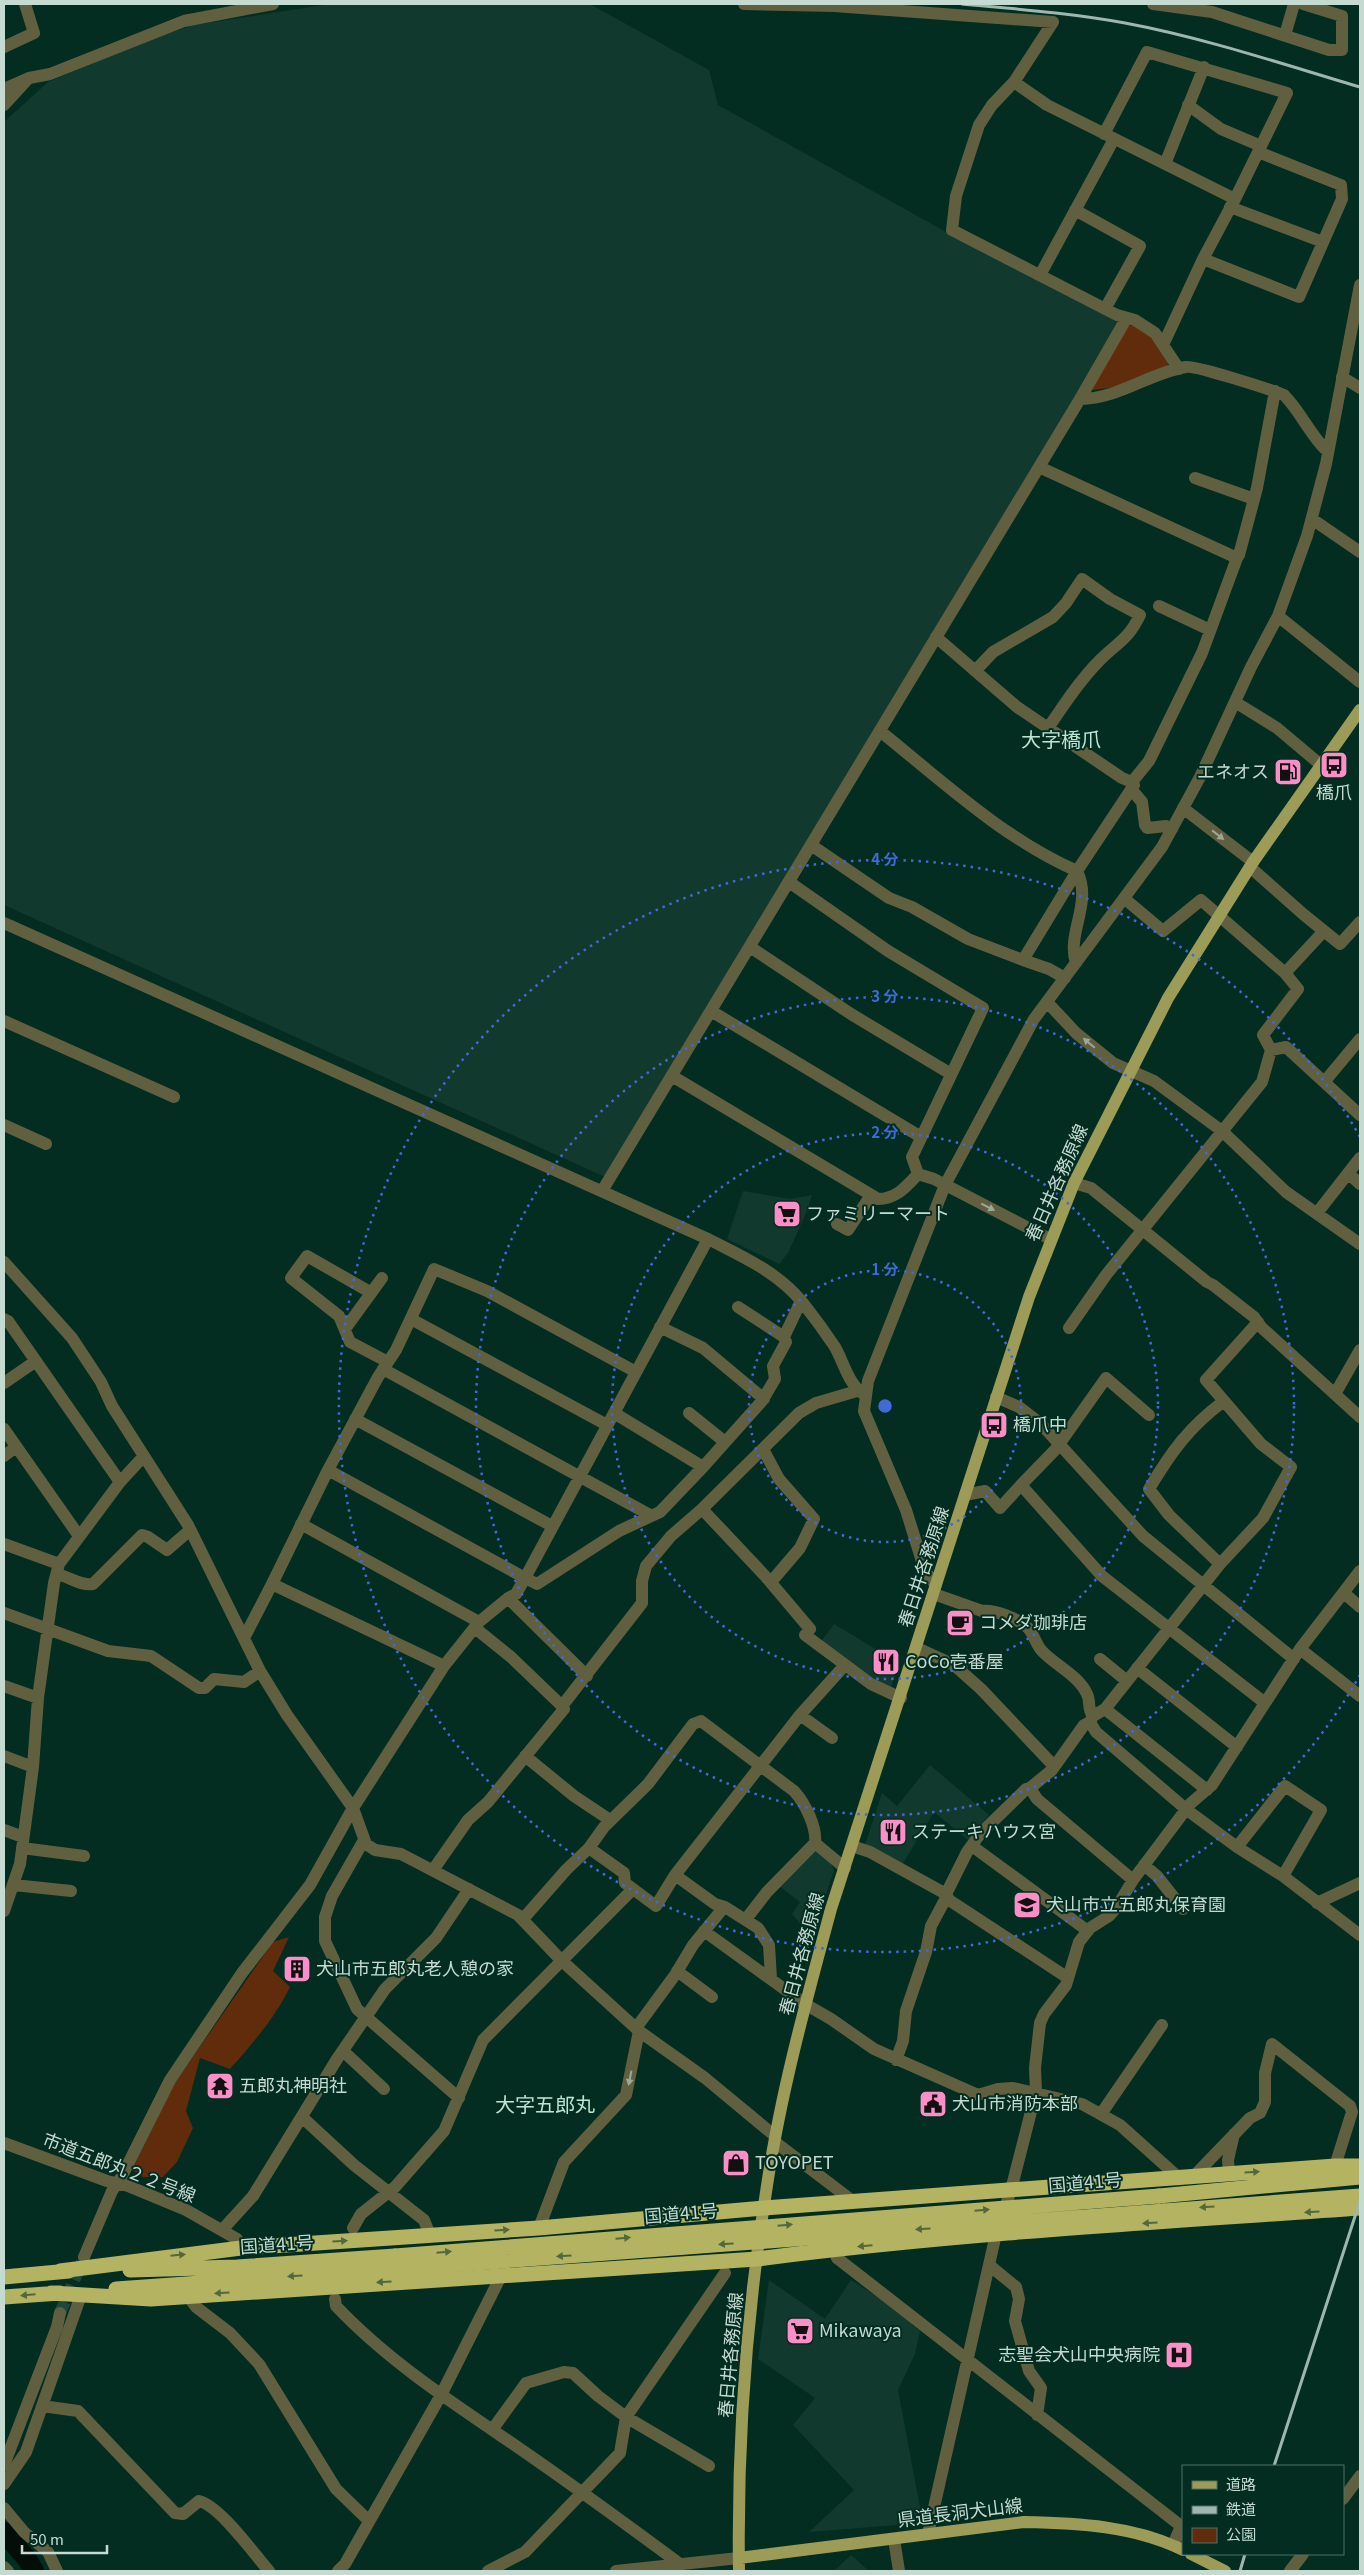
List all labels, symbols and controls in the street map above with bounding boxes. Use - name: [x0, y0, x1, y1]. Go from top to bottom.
- district label: 大字橋爪: [1021, 724, 1101, 753]
- bus stop icon: 橋爪: [1319, 750, 1349, 780]
- place label: エネオス: [1197, 757, 1269, 783]
- fuel station icon: エネオス: [1273, 757, 1303, 787]
- place label: 橋爪: [1316, 778, 1352, 804]
- one-way arrow: [1211, 829, 1224, 840]
- text: 4 分: [871, 848, 899, 869]
- text: 3 分: [871, 985, 899, 1006]
- one-way arrow: [1083, 1038, 1096, 1049]
- street label: 春日井各務原線: [1018, 1119, 1093, 1245]
- text: 2 分: [871, 1121, 899, 1142]
- supermarket icon: ファミリーマート: [772, 1199, 802, 1229]
- place label: ファミリーマート: [806, 1199, 950, 1225]
- one-way arrow: [981, 1203, 996, 1211]
- text: 1 分: [871, 1258, 899, 1279]
- centre of rings: [876, 1397, 894, 1415]
- bus stop icon: 橋爪中: [979, 1410, 1009, 1440]
- place label: 橋爪中: [1013, 1410, 1067, 1436]
- street label: 春日井各務原線: [890, 1502, 954, 1630]
- cafe icon: コメダ珈琲店: [945, 1608, 975, 1638]
- place label: コメダ珈琲店: [979, 1608, 1087, 1634]
- restaurant icon: CoCo壱番屋: [871, 1647, 901, 1677]
- place label: CoCo壱番屋: [905, 1647, 1004, 1673]
- restaurant icon: ステーキハウス宮: [878, 1817, 908, 1847]
- place label: ステーキハウス宮: [912, 1817, 1056, 1843]
- street label: 春日井各務原線: [771, 1889, 829, 2018]
- school or university icon: 犬山市立五郎丸保育園: [1012, 1890, 1042, 1920]
- place label: 犬山市立五郎丸保育園: [1046, 1890, 1226, 1916]
- building icon: 犬山市五郎丸老人憩の家: [282, 1954, 312, 1984]
- place label: 犬山市五郎丸老人憩の家: [316, 1954, 514, 1980]
- temple icon: 五郎丸神明社: [205, 2071, 235, 2101]
- place label: 五郎丸神明社: [239, 2071, 347, 2097]
- one-way arrow: [625, 2071, 633, 2087]
- district label: 大字五郎丸: [495, 2089, 595, 2118]
- public building icon: 犬山市消防本部: [918, 2089, 948, 2119]
- place label: 犬山市消防本部: [952, 2089, 1078, 2115]
- street label: 市道五郎丸２２号線: [39, 2125, 200, 2207]
- shop icon: TOYOPET: [721, 2148, 751, 2178]
- place label: TOYOPET: [755, 2148, 834, 2174]
- street label: 国道41号: [1047, 2165, 1123, 2197]
- one-way arrow: [1244, 2167, 1260, 2175]
- street label: 国道41号: [643, 2196, 719, 2228]
- one-way arrow: [1199, 2204, 1215, 2212]
- one-way arrow: [974, 2205, 990, 2213]
- one-way arrow: [1303, 2208, 1319, 2216]
- one-way arrow: [1141, 2219, 1157, 2227]
- one-way arrow: [777, 2221, 793, 2229]
- one-way arrow: [915, 2225, 931, 2233]
- one-way arrow: [494, 2226, 510, 2234]
- street label: 国道41号: [239, 2227, 315, 2259]
- one-way arrow: [615, 2234, 631, 2242]
- one-way arrow: [332, 2237, 348, 2245]
- one-way arrow: [718, 2240, 734, 2248]
- one-way arrow: [857, 2242, 873, 2250]
- one-way arrow: [436, 2248, 452, 2256]
- one-way arrow: [170, 2251, 186, 2259]
- one-way arrow: [556, 2252, 572, 2260]
- one-way arrow: [287, 2272, 303, 2280]
- one-way arrow: [376, 2279, 392, 2287]
- one-way arrow: [213, 2290, 229, 2298]
- street label: 春日井各務原線: [711, 2291, 747, 2419]
- one-way arrow: [20, 2292, 36, 2300]
- supermarket icon: Mikawaya: [785, 2316, 815, 2346]
- place label: Mikawaya: [819, 2316, 902, 2342]
- place label: 志聖会犬山中央病院: [998, 2340, 1160, 2366]
- hospital icon: 志聖会犬山中央病院: [1164, 2340, 1194, 2370]
- legend: [1182, 2465, 1344, 2555]
- text: 道路: [1226, 2473, 1256, 2494]
- street label: 県道長洞犬山線: [896, 2490, 1024, 2532]
- text: 鉄道: [1226, 2498, 1256, 2519]
- scale bar: [22, 2522, 108, 2554]
- text: 公園: [1226, 2523, 1256, 2544]
- text: 50 m: [30, 2528, 64, 2549]

